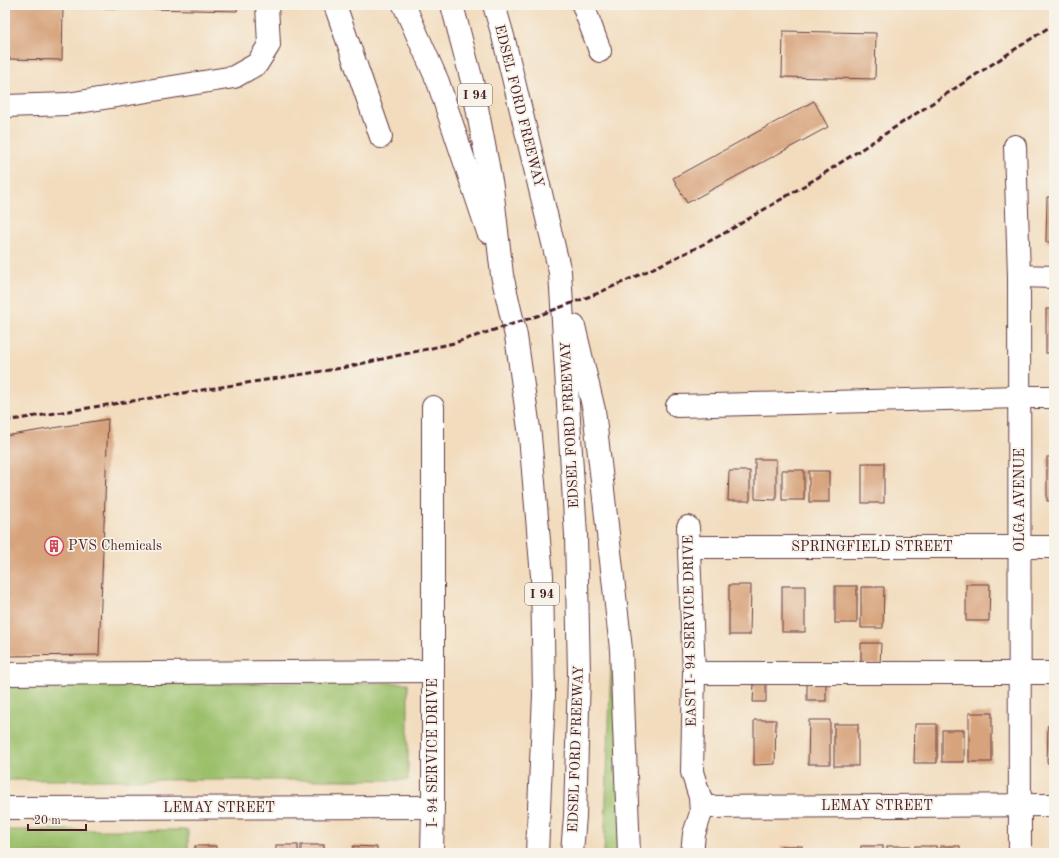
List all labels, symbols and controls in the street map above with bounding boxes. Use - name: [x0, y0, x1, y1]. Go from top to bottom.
- street label: EDSEL FORD FREEWAY: [492, 23, 546, 189]
- road number: I 94: [458, 84, 492, 106]
- street label: EDSEL FORD FREEWAY: [559, 341, 581, 509]
- street label: OLGA AVENUE: [1013, 448, 1027, 552]
- building icon: PVS Chemicals: [43, 535, 65, 557]
- street label: EAST I- 94 SERVICE DRIVE: [681, 535, 699, 727]
- place label: PVS Chemicals: [68, 539, 162, 553]
- street label: SPRINGFIELD STREET: [791, 540, 953, 554]
- road number: I 94: [525, 583, 559, 605]
- street label: EDSEL FORD FREEWAY: [566, 665, 586, 833]
- street label: I- 94 SERVICE DRIVE: [426, 678, 440, 828]
- street label: LEMAY STREET: [821, 799, 933, 813]
- street label: LEMAY STREET: [163, 801, 275, 815]
- scale bar: [28, 806, 86, 832]
- text: 20 m: [34, 815, 61, 827]

